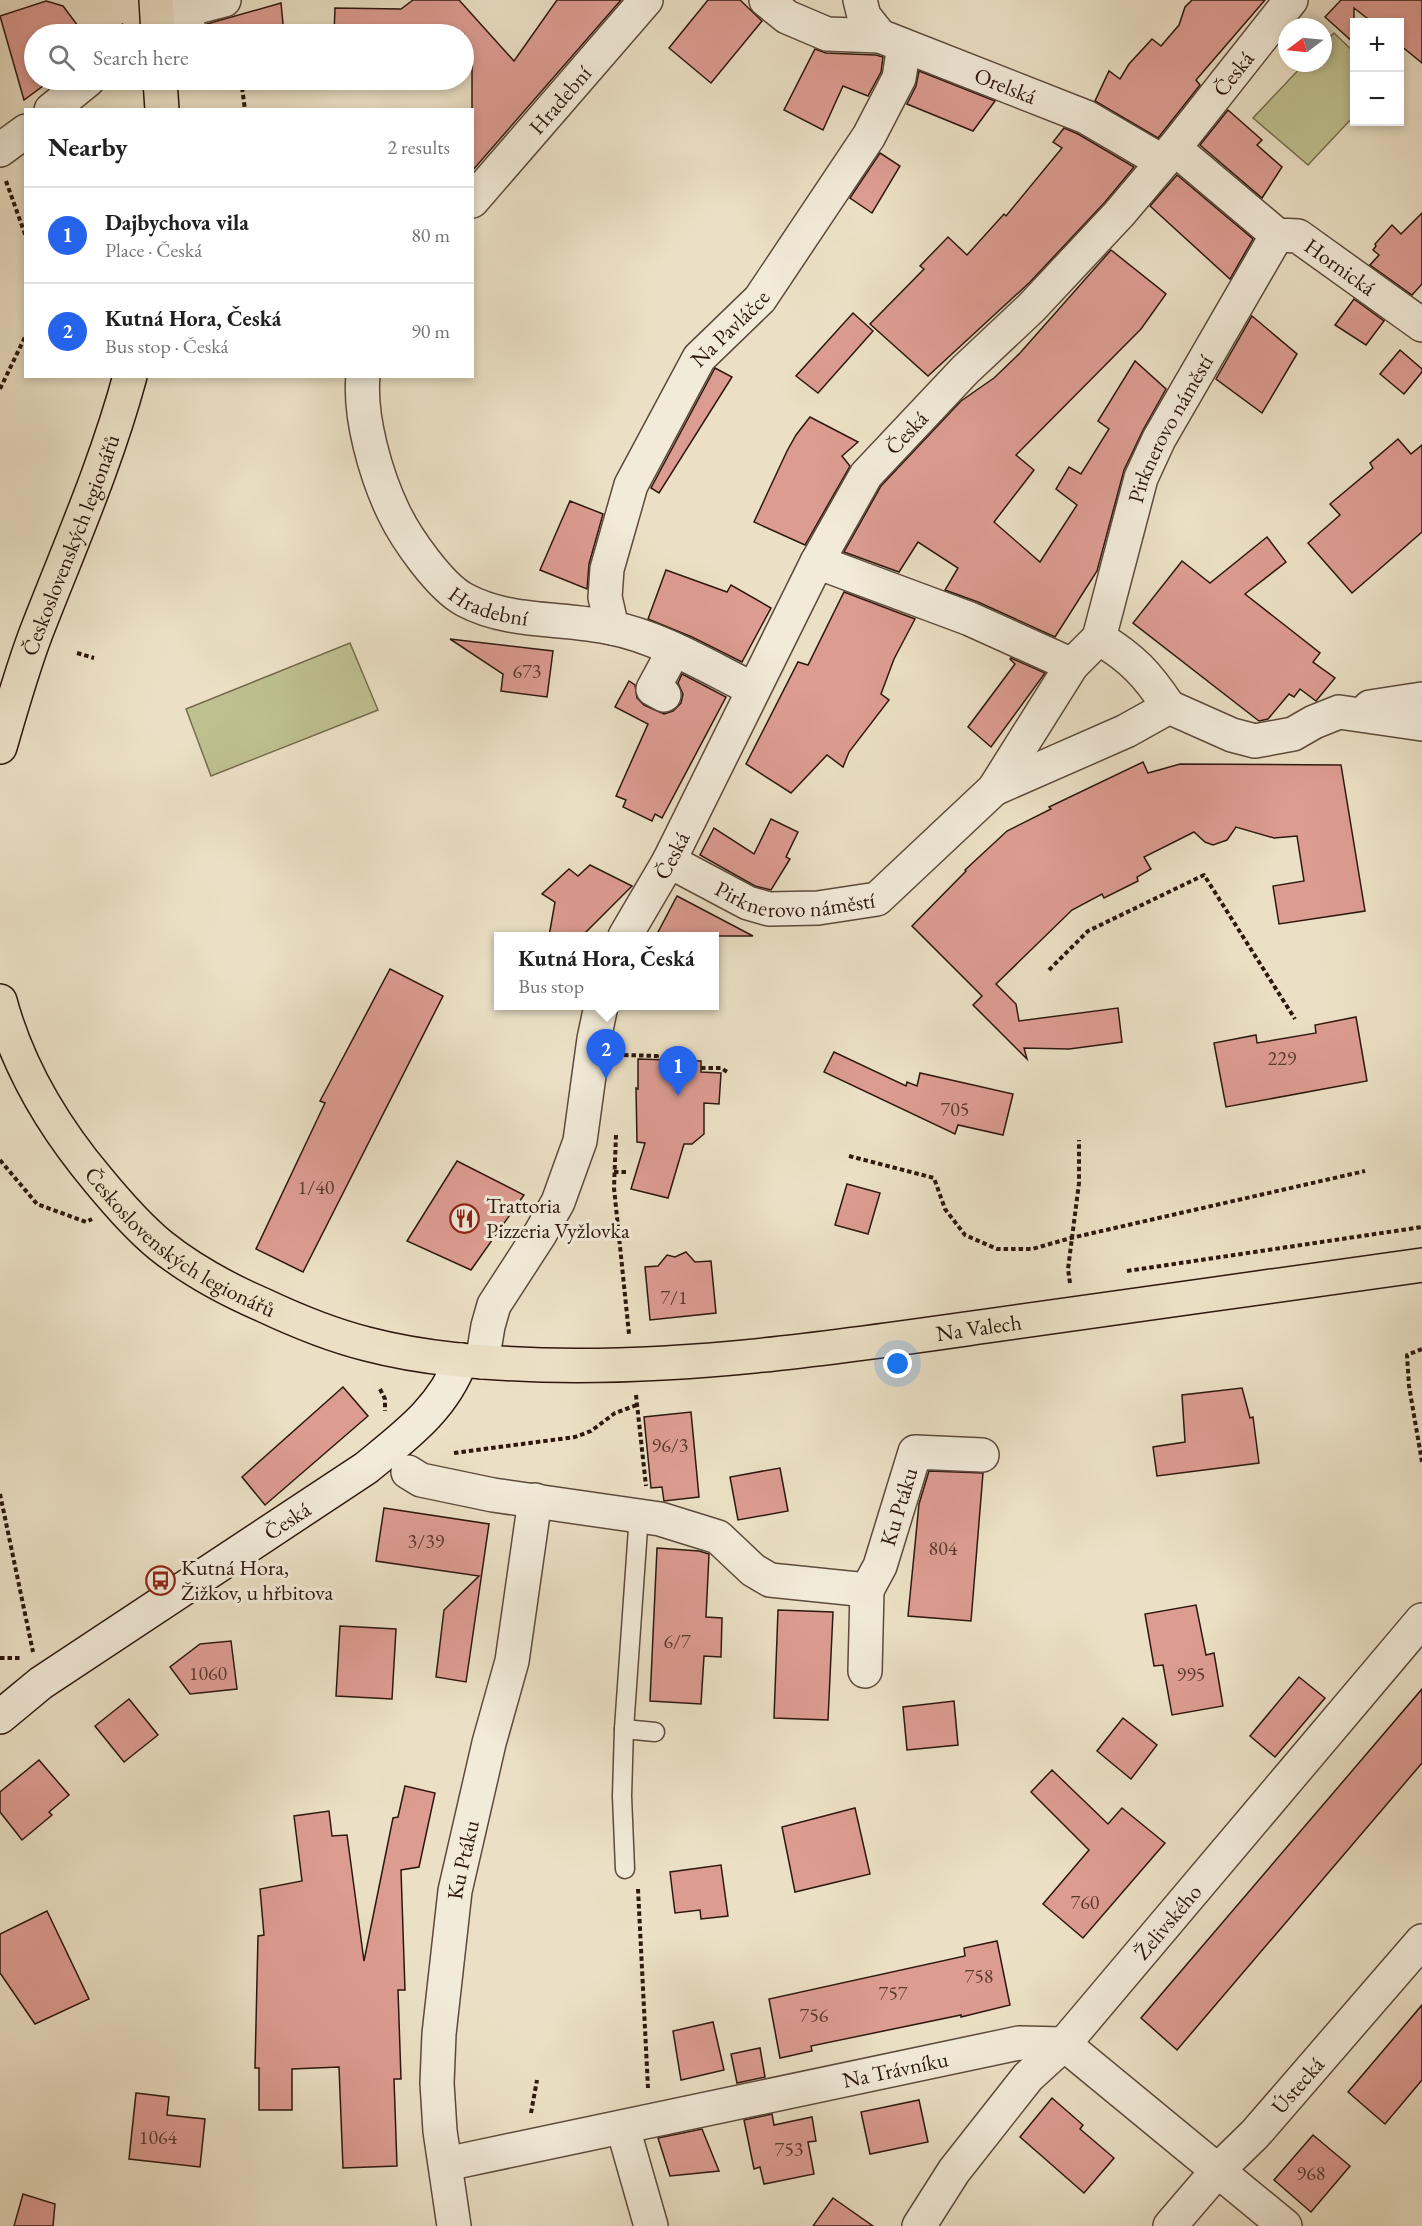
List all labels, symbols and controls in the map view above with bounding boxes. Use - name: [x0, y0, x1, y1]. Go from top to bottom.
- north arrow: [1278, 18, 1332, 72]
- map controls: [1350, 18, 1404, 126]
- button: +: [1350, 18, 1404, 72]
- search box: [24, 24, 474, 90]
- icon: search: [45, 41, 78, 74]
- text: Search here: [93, 43, 188, 72]
- street label: Česká: [1206, 45, 1260, 103]
- street label: Hradební: [522, 59, 598, 141]
- street label: Orelská: [970, 61, 1041, 111]
- button: −: [1350, 72, 1404, 126]
- text: Nearby: [48, 130, 128, 164]
- text: 2 results: [387, 134, 450, 160]
- text: Dajbychova vila: [105, 208, 249, 237]
- text: 1: [62, 222, 73, 248]
- text: 80 m: [411, 222, 450, 248]
- street label: Hornická: [1299, 231, 1382, 302]
- text: Place · Česká: [105, 237, 202, 263]
- street label: Na Pavláčce: [684, 285, 777, 374]
- text: Kutná Hora, Česká: [105, 304, 281, 333]
- text: 2: [62, 318, 73, 344]
- text: 90 m: [411, 318, 450, 344]
- text: Bus stop · Česká: [105, 333, 229, 359]
- street label: Pirknerovo náměstí: [1121, 349, 1220, 506]
- street label: Česká: [879, 404, 935, 461]
- street label: Československých legionářů: [15, 430, 126, 660]
- street label: Hradební: [443, 580, 530, 633]
- house number: 673: [513, 658, 541, 684]
- street label: Česká: [647, 827, 696, 885]
- street label: Pirknerovo náměstí: [710, 874, 878, 924]
- popup: [494, 932, 719, 1010]
- text: Kutná Hora, Česká: [518, 944, 695, 973]
- text: Bus stop: [518, 973, 584, 999]
- pin: 2: [586, 1030, 626, 1079]
- house number: 229: [1268, 1045, 1297, 1071]
- pin: 1: [658, 1046, 698, 1096]
- house number: 705: [941, 1096, 969, 1122]
- street label: Československých legionářů: [78, 1161, 281, 1324]
- house number: 1/40: [298, 1174, 335, 1200]
- place label: Trattoria Pizzeria Vyžlovka: [486, 1191, 630, 1245]
- restaurant icon: Trattoria Pizzeria Vyžlovka: [449, 1202, 481, 1234]
- house number: 7/1: [660, 1284, 688, 1310]
- street label: Na Valech: [934, 1307, 1023, 1348]
- your location: [883, 1349, 912, 1378]
- house number: 96/3: [652, 1432, 688, 1458]
- street label: Ku Ptáku: [873, 1464, 925, 1550]
- street label: Česká: [258, 1495, 316, 1547]
- house number: 3/39: [408, 1528, 445, 1554]
- house number: 804: [929, 1535, 958, 1561]
- place label: Kutná Hora, Žižkov, u hřbitova: [181, 1553, 334, 1607]
- bus stop icon: Kutná Hora, Žižkov, u hřbitova: [144, 1564, 176, 1596]
- house number: 6/7: [663, 1628, 691, 1654]
- house number: 1060: [189, 1660, 228, 1686]
- house number: 995: [1177, 1661, 1205, 1687]
- street label: Ku Ptáku: [440, 1817, 486, 1901]
- street label: Želivského: [1128, 1878, 1208, 1966]
- house number: 760: [1071, 1889, 1100, 1915]
- house number: 758: [965, 1963, 993, 1989]
- house number: 757: [879, 1980, 908, 2006]
- house number: 756: [800, 2002, 829, 2028]
- street label: Na Trávníku: [840, 2044, 951, 2095]
- street label: Ústecká: [1265, 2051, 1331, 2120]
- house number: 1064: [139, 2124, 178, 2150]
- house number: 753: [775, 2136, 803, 2162]
- house number: 968: [1297, 2160, 1325, 2186]

